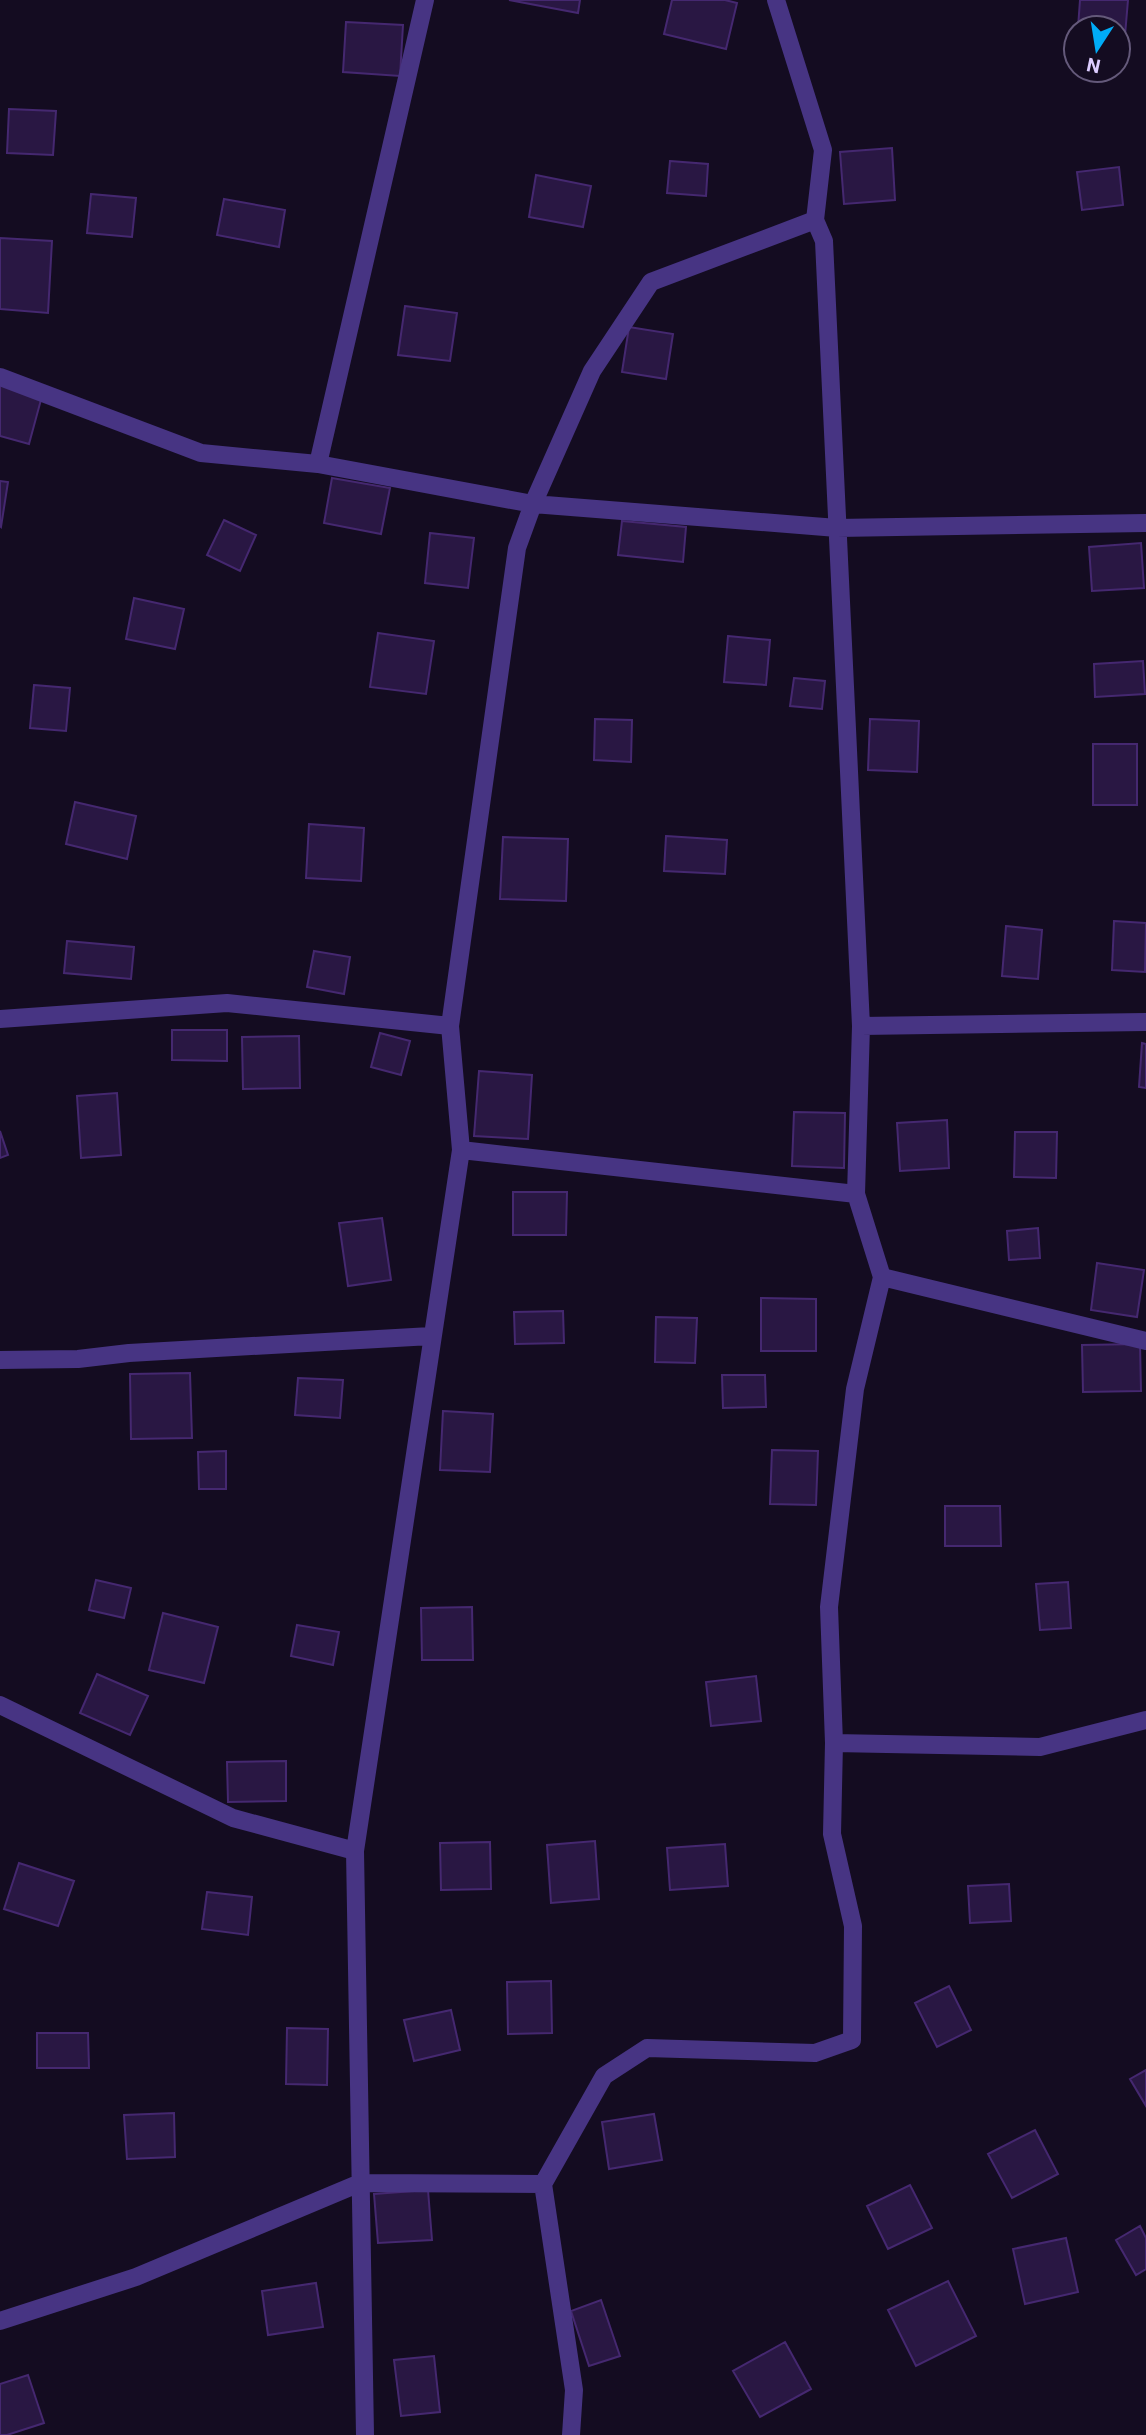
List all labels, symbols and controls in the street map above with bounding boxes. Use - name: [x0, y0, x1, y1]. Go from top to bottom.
- north arrow: [1062, 14, 1132, 84]
- text: N: [1085, 52, 1103, 78]

